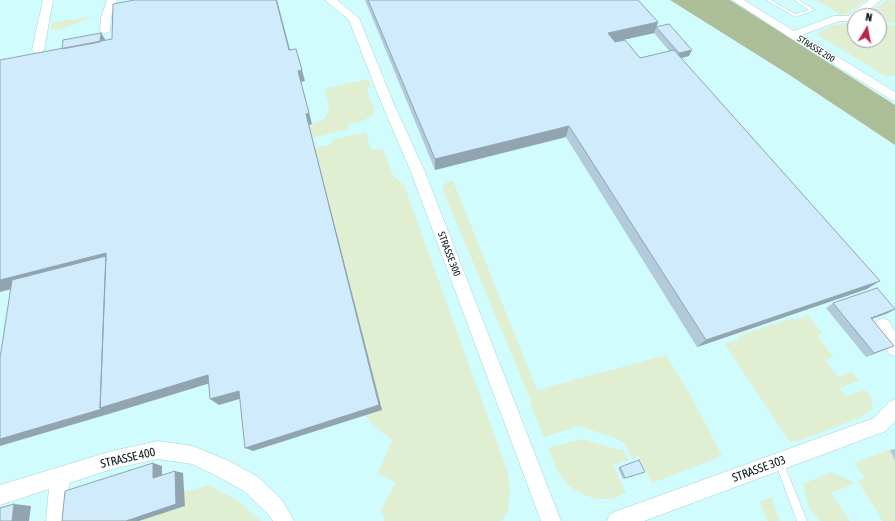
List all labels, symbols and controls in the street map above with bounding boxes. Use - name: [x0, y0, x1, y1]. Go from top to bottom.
- north arrow: [847, 8, 887, 48]
- text: N: [865, 11, 873, 24]
- street label: STRASSE 200: [795, 33, 837, 65]
- street label: STRASSE 300: [435, 230, 463, 278]
- street label: STRASSE 400: [99, 445, 157, 471]
- street label: STRASSE 303: [730, 453, 788, 485]

